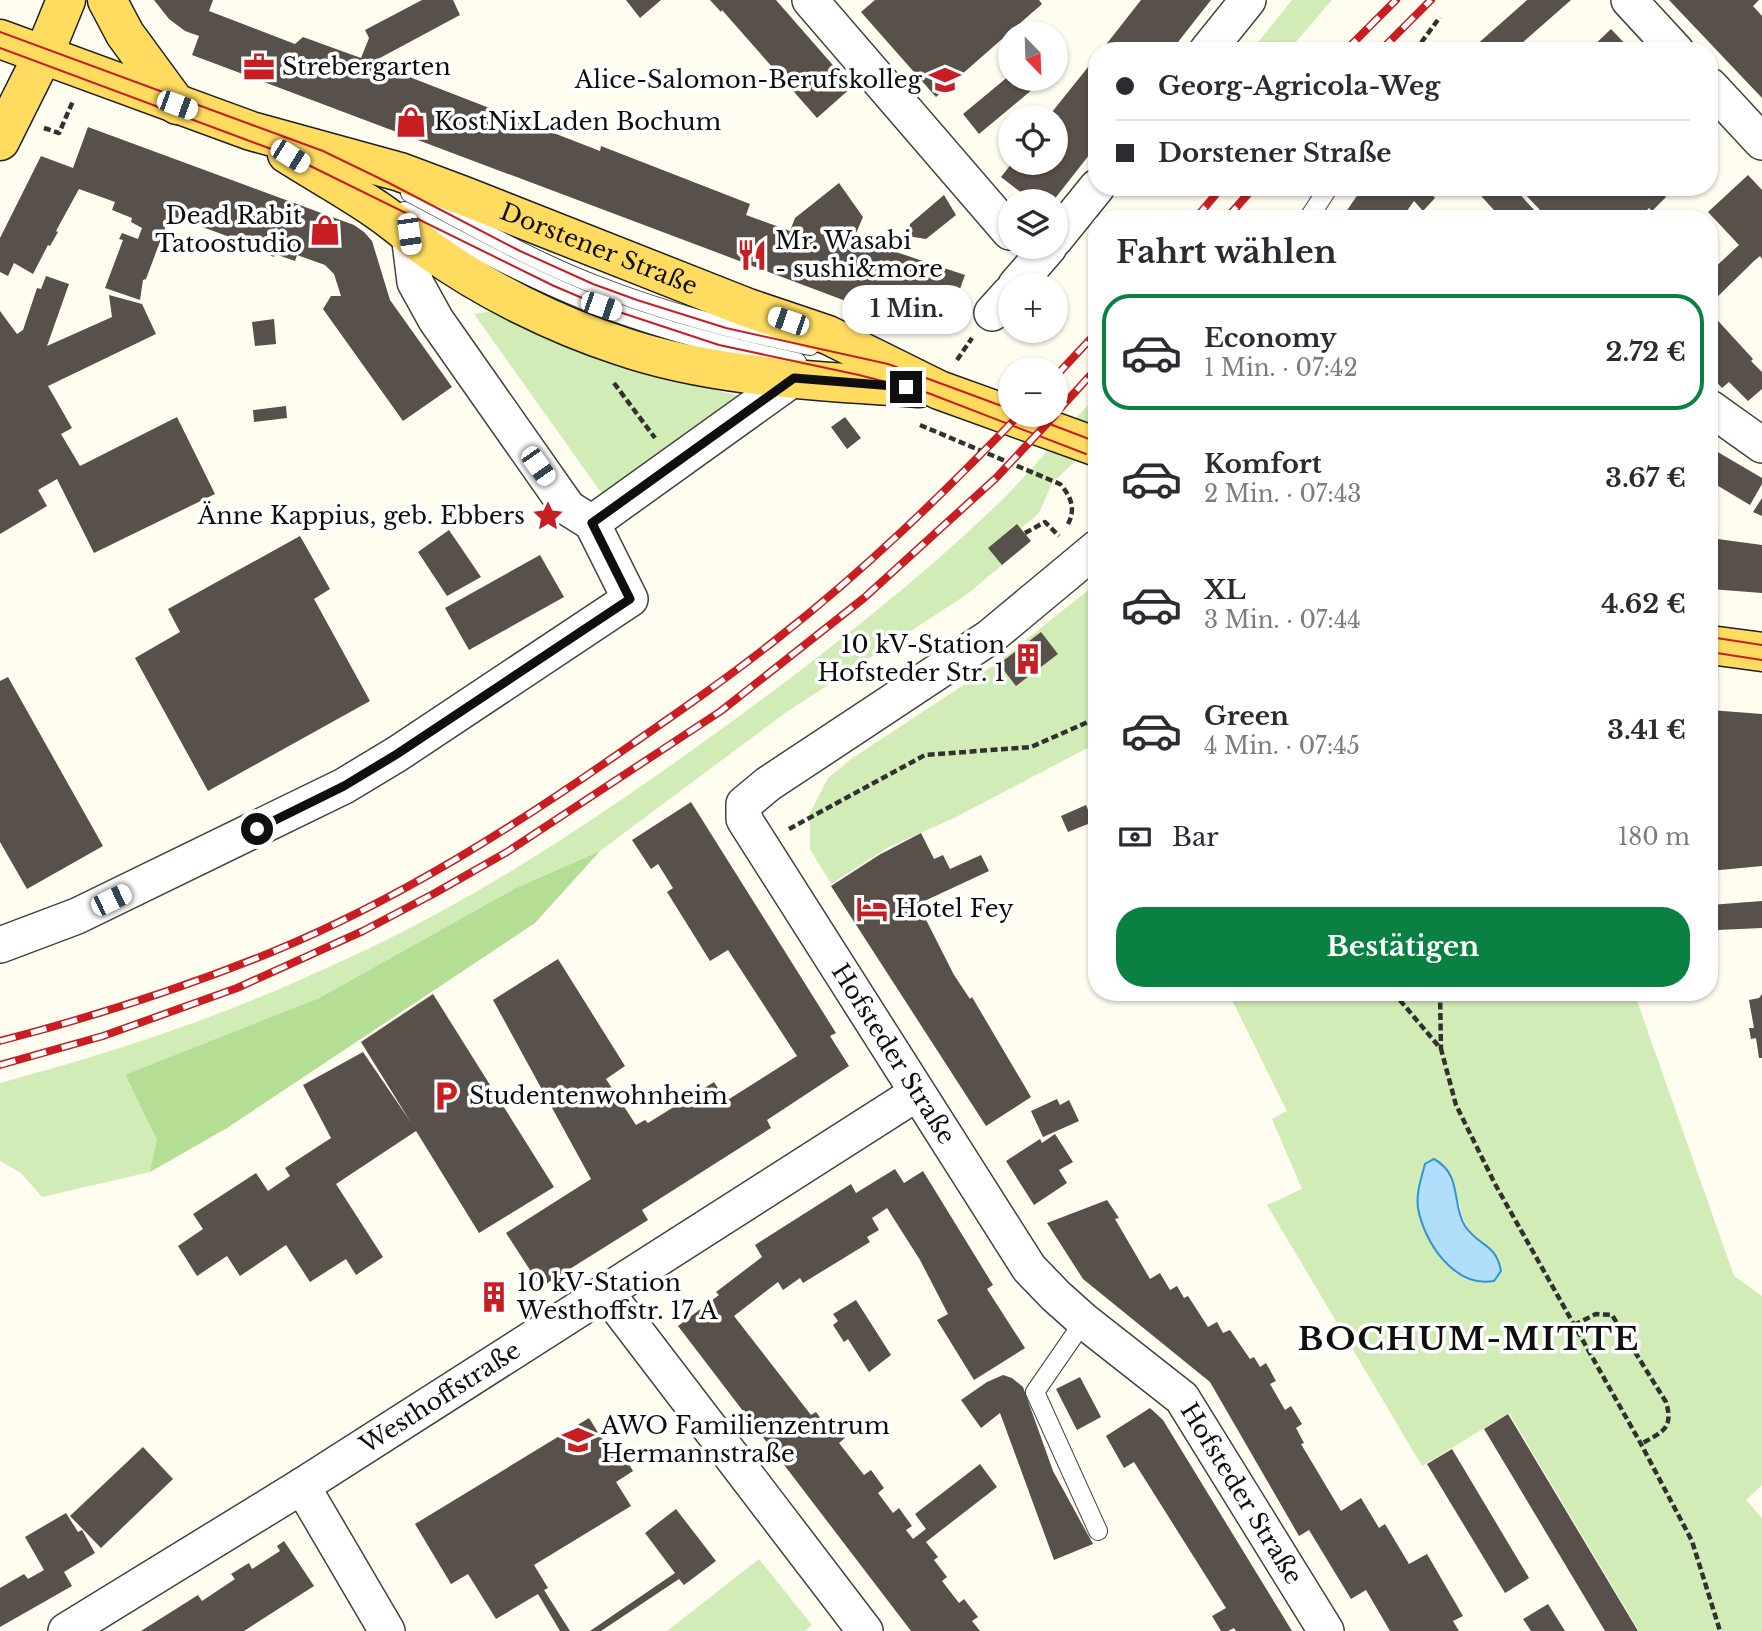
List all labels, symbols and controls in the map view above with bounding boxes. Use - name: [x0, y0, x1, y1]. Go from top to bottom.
- north arrow: [998, 21, 1068, 91]
- map controls: [998, 21, 1068, 427]
- office icon: Strebergarten: [242, 50, 276, 84]
- place label: Strebergarten: [282, 52, 451, 81]
- school or university icon: Alice-Salomon-Berufskolleg: [928, 63, 962, 97]
- place label: Alice-Salomon-Berufskolleg: [574, 65, 923, 94]
- text: Georg-Agricola-Weg: [1158, 70, 1440, 102]
- car: [154, 88, 201, 122]
- shop icon: KostNixLaden Bochum: [394, 105, 428, 139]
- button: locate: [998, 105, 1068, 175]
- place label: KostNixLaden Bochum: [434, 107, 722, 136]
- car: [267, 136, 314, 176]
- text: Dorstener Straße: [1158, 137, 1391, 169]
- button: layers: [998, 189, 1068, 259]
- street label: Dorstener Straße: [496, 197, 702, 301]
- place label: Dead Rabit Tatoostudio: [155, 201, 302, 258]
- car: [396, 212, 423, 256]
- shop icon: Dead Rabit Tatoostudio: [308, 213, 342, 247]
- place label: Mr. Wasabi - sushi&more: [775, 226, 943, 283]
- text: Fahrt wählen: [1116, 232, 1337, 272]
- restaurant icon: Mr. Wasabi - sushi&more: [735, 238, 769, 272]
- button: +: [998, 273, 1068, 343]
- callout: 1 Min.: [841, 286, 971, 334]
- car: [578, 289, 625, 323]
- text: 1 Min.: [870, 295, 944, 323]
- car: [765, 304, 812, 338]
- icon: car: [1120, 321, 1183, 384]
- text: Economy: [1204, 322, 1337, 354]
- text: 2.72 €: [1606, 336, 1686, 368]
- text: 1 Min. · 07:42: [1204, 354, 1358, 382]
- button: −: [998, 357, 1068, 427]
- route end: [890, 371, 922, 403]
- car: [518, 443, 559, 489]
- icon: car: [1120, 447, 1183, 510]
- text: Komfort: [1204, 448, 1322, 480]
- text: 3.67 €: [1605, 462, 1686, 494]
- text: 2 Min. · 07:43: [1204, 480, 1362, 508]
- place icon: Änne Kappius, geb. Ebbers: [531, 499, 565, 533]
- place label: Änne Kappius, geb. Ebbers: [197, 501, 525, 530]
- icon: car: [1120, 573, 1183, 636]
- text: XL: [1204, 574, 1246, 606]
- text: 4.62 €: [1601, 588, 1686, 620]
- text: 3 Min. · 07:44: [1204, 606, 1361, 634]
- place label: 10 kV-Station Hofsteder Str. 1: [818, 630, 1005, 687]
- building icon: 10 kV-Station Hofsteder Str. 1: [1011, 642, 1045, 676]
- icon: car: [1120, 699, 1183, 762]
- text: Green: [1204, 700, 1289, 732]
- text: 3.41 €: [1607, 714, 1686, 746]
- text: 4 Min. · 07:45: [1204, 732, 1360, 760]
- route start: [241, 813, 273, 845]
- icon: cash: [1116, 818, 1154, 856]
- text: Bar: [1172, 821, 1219, 853]
- text: 180 m: [1618, 823, 1690, 851]
- car: [88, 881, 135, 919]
- hotel icon: Hotel Fey: [855, 892, 889, 926]
- place label: Hotel Fey: [895, 894, 1014, 923]
- button: Bestätigen: [1116, 907, 1690, 987]
- street label: Hofsteder Straße: [826, 958, 962, 1149]
- parking icon: Studentenwohnheim: [429, 1079, 463, 1113]
- place label: Studentenwohnheim: [469, 1081, 728, 1110]
- place label: 10 kV-Station Westhoffstr. 17 A: [516, 1268, 718, 1325]
- building icon: 10 kV-Station Westhoffstr. 17 A: [477, 1280, 511, 1314]
- district label: BOCHUM-MITTE: [1298, 1319, 1640, 1359]
- street label: Westhoffstraße: [353, 1335, 526, 1460]
- street label: Hofsteder Straße: [1175, 1397, 1309, 1589]
- place label: AWO Familienzentrum Hermannstraße: [600, 1411, 890, 1468]
- school or university icon: AWO Familienzentrum Hermannstraße: [561, 1423, 595, 1457]

